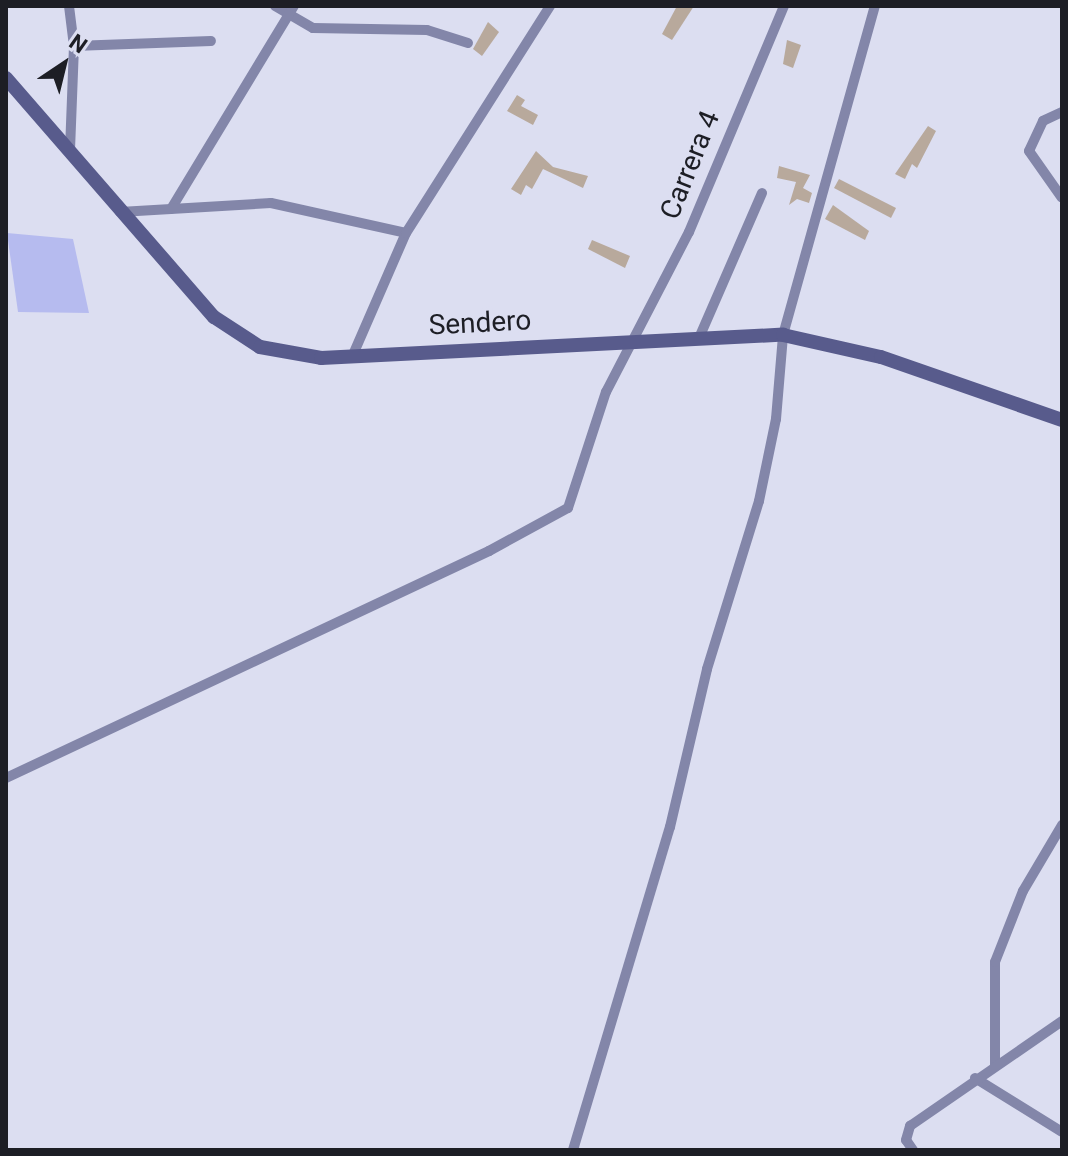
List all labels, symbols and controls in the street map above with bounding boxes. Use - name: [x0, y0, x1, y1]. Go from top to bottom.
- north arrow: [24, 24, 104, 104]
- text: N: [65, 29, 92, 59]
- street label: Carrera 4: [653, 106, 727, 224]
- street label: Sendero: [428, 304, 532, 342]

